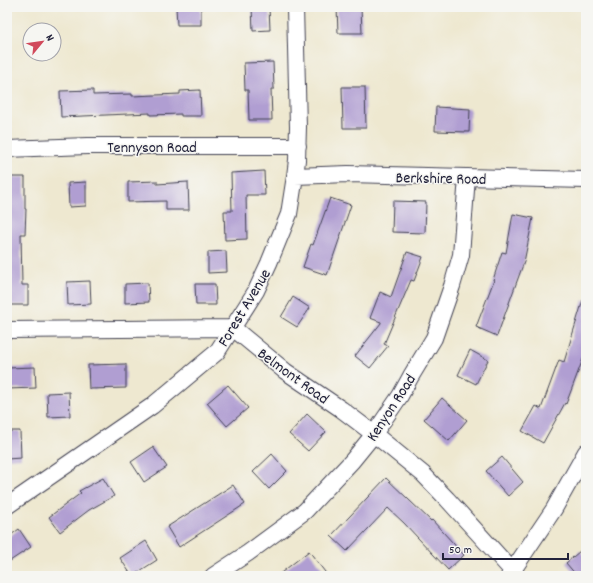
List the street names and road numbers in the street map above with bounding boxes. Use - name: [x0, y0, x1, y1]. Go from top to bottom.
- street label: Tennyson Road: [107, 137, 197, 160]
- street label: Berkshire Road: [395, 167, 486, 192]
- street label: Forest Avenue: [213, 265, 277, 352]
- street label: Belmont Road: [252, 343, 333, 411]
- street label: Kenyon Road: [362, 370, 423, 447]

